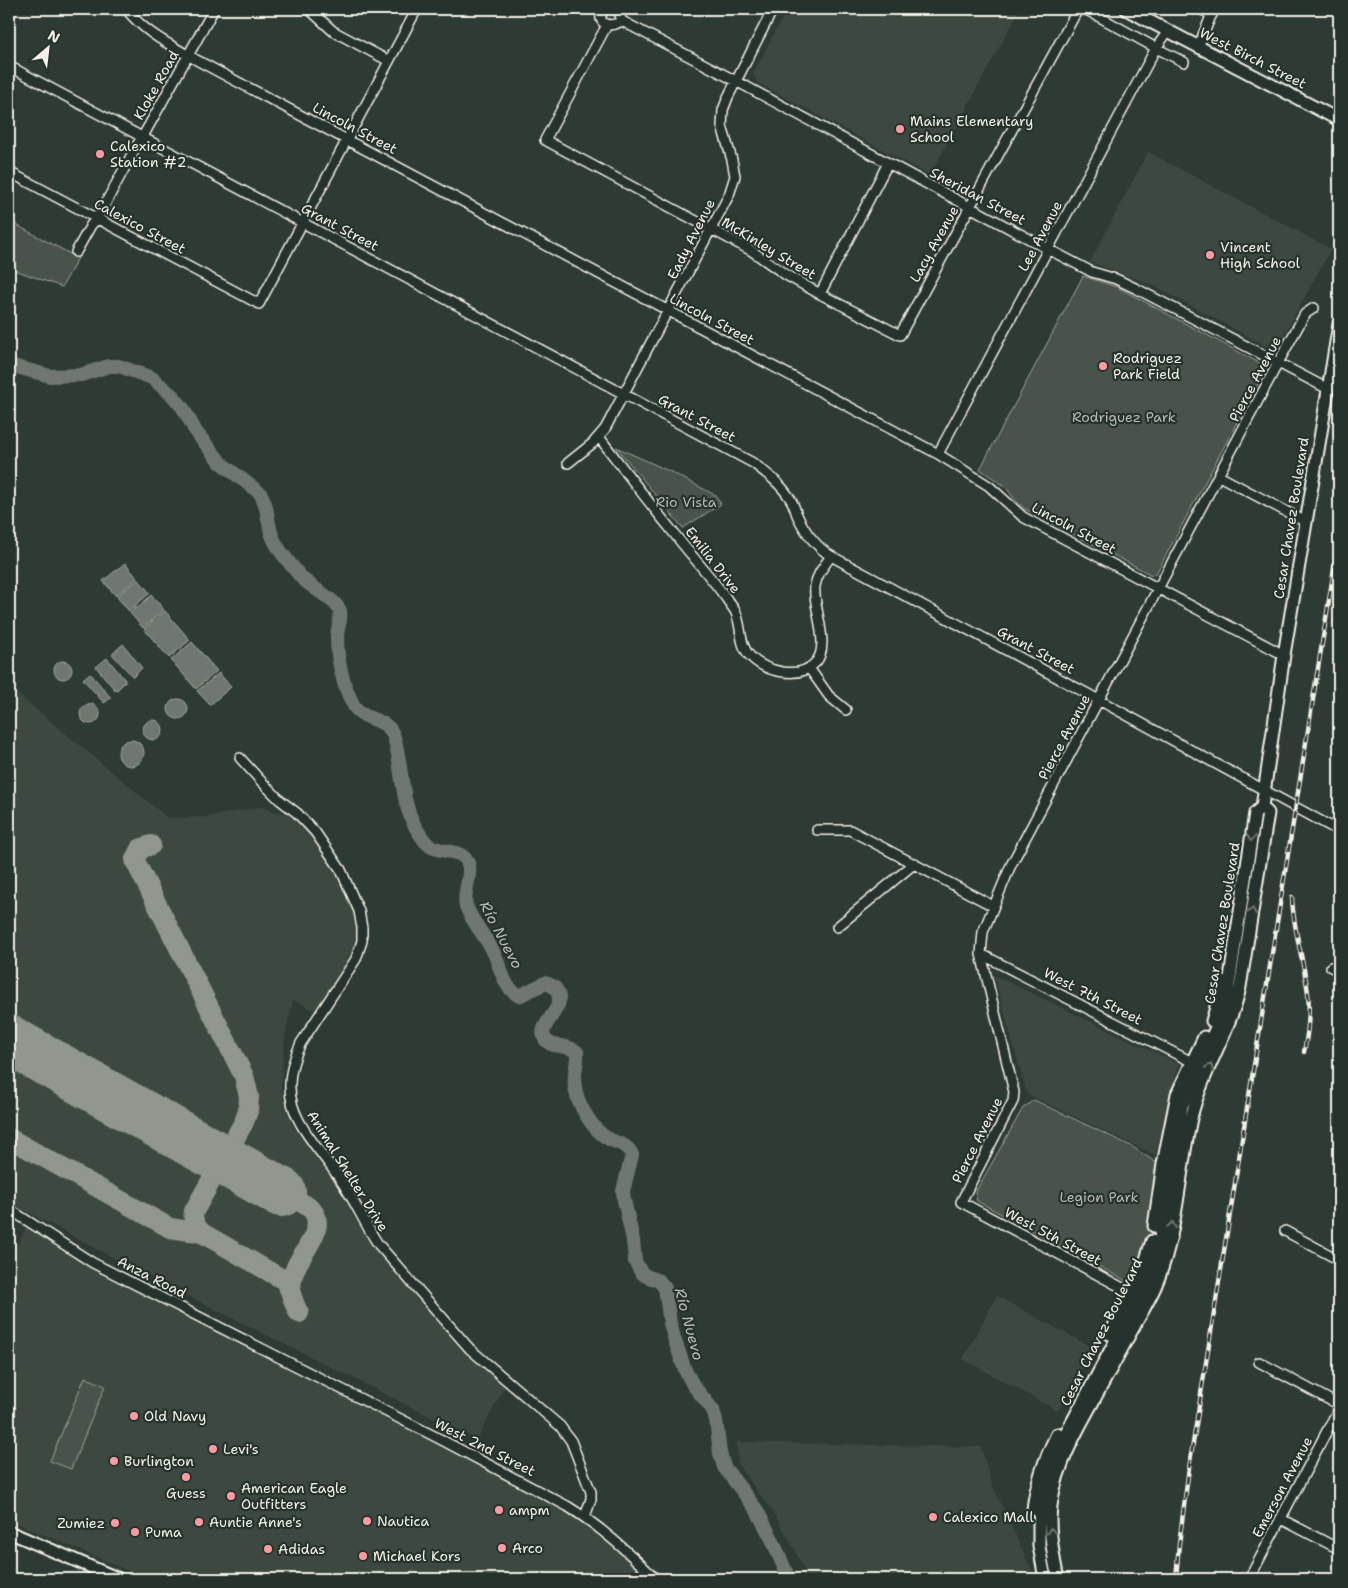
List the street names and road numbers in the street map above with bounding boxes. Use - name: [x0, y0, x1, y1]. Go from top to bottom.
- street label: West Birch Street: [1197, 23, 1309, 93]
- street label: Kloke Road: [130, 47, 182, 123]
- street label: Lincoln Street: [310, 98, 400, 158]
- street label: Sheridan Street: [927, 163, 1029, 229]
- street label: Calexico Street: [91, 194, 189, 258]
- street label: Eady Avenue: [663, 196, 719, 282]
- street label: Lee Avenue: [1014, 198, 1066, 274]
- street label: Grant Street: [298, 199, 382, 255]
- street label: Lacy Avenue: [906, 202, 963, 286]
- street label: McKinley Street: [718, 213, 820, 283]
- street label: Lincoln Street: [667, 289, 757, 349]
- street label: Pierce Avenue: [1225, 333, 1285, 425]
- street label: Grant Street: [655, 390, 739, 446]
- street label: Cesar Chavez Boulevard: [1269, 436, 1313, 600]
- street label: Lincoln Street: [1029, 498, 1119, 558]
- street label: Emilia Drive: [681, 523, 745, 597]
- street label: Grant Street: [994, 622, 1078, 678]
- street label: Pierce Avenue: [1034, 691, 1094, 783]
- street label: Cesar Chavez Boulevard: [1200, 841, 1244, 1005]
- street label: West 7th Street: [1041, 963, 1145, 1029]
- street label: Pierce Avenue: [948, 1094, 1006, 1186]
- street label: Animal Shelter Drive: [303, 1107, 393, 1235]
- street label: West 5th Street: [1001, 1203, 1105, 1269]
- street label: Anza Road: [114, 1252, 190, 1302]
- street label: Cesar Chavez Boulevard: [1056, 1255, 1146, 1409]
- street label: West 2nd Street: [432, 1414, 538, 1480]
- street label: Emerson Avenue: [1248, 1433, 1316, 1541]

